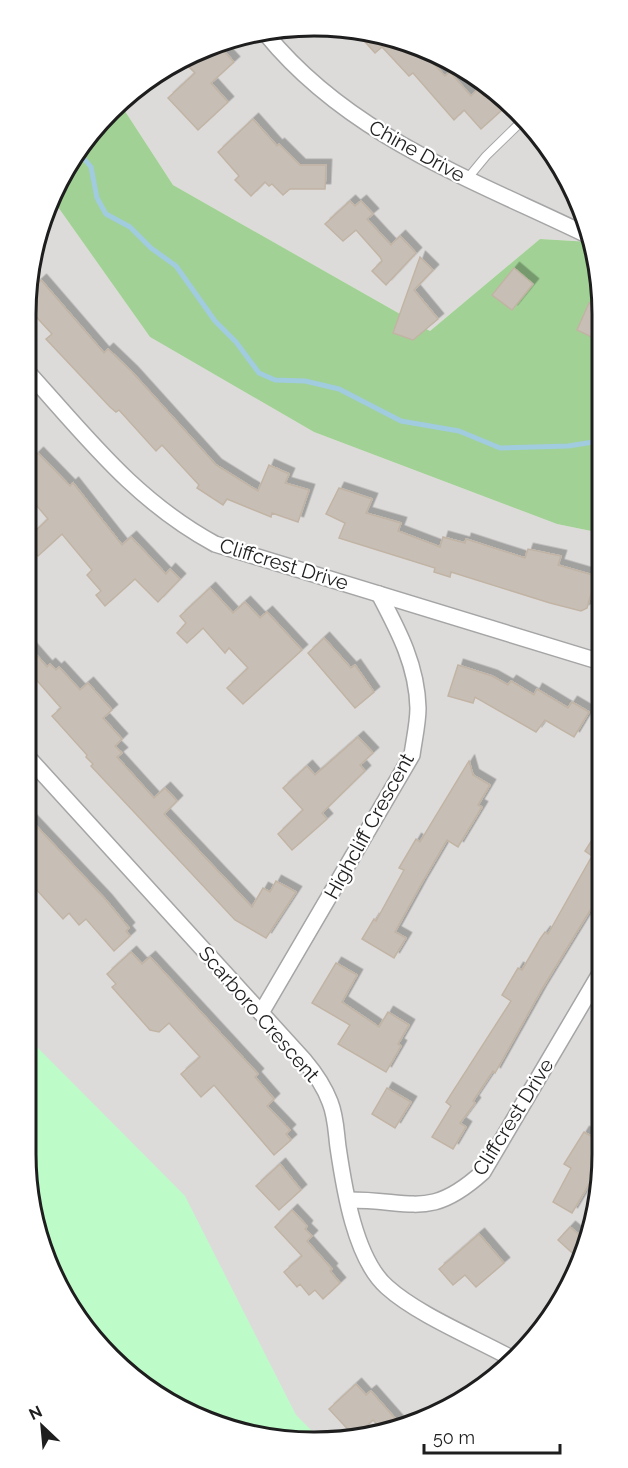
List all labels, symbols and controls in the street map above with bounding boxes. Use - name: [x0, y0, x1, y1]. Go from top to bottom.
- street label: Chine Drive: [365, 115, 469, 187]
- street label: Cliffcrest Drive: [217, 533, 352, 595]
- street label: Highcliff Crescent: [319, 749, 419, 903]
- street label: Scarboro Crescent: [194, 941, 325, 1087]
- street label: Cliffcrest Drive: [467, 1054, 559, 1180]
- north arrow: [12, 1396, 72, 1456]
- text: N: [26, 1402, 45, 1424]
- scale bar: [424, 1417, 560, 1455]
- text: 50 m: [433, 1427, 475, 1448]

